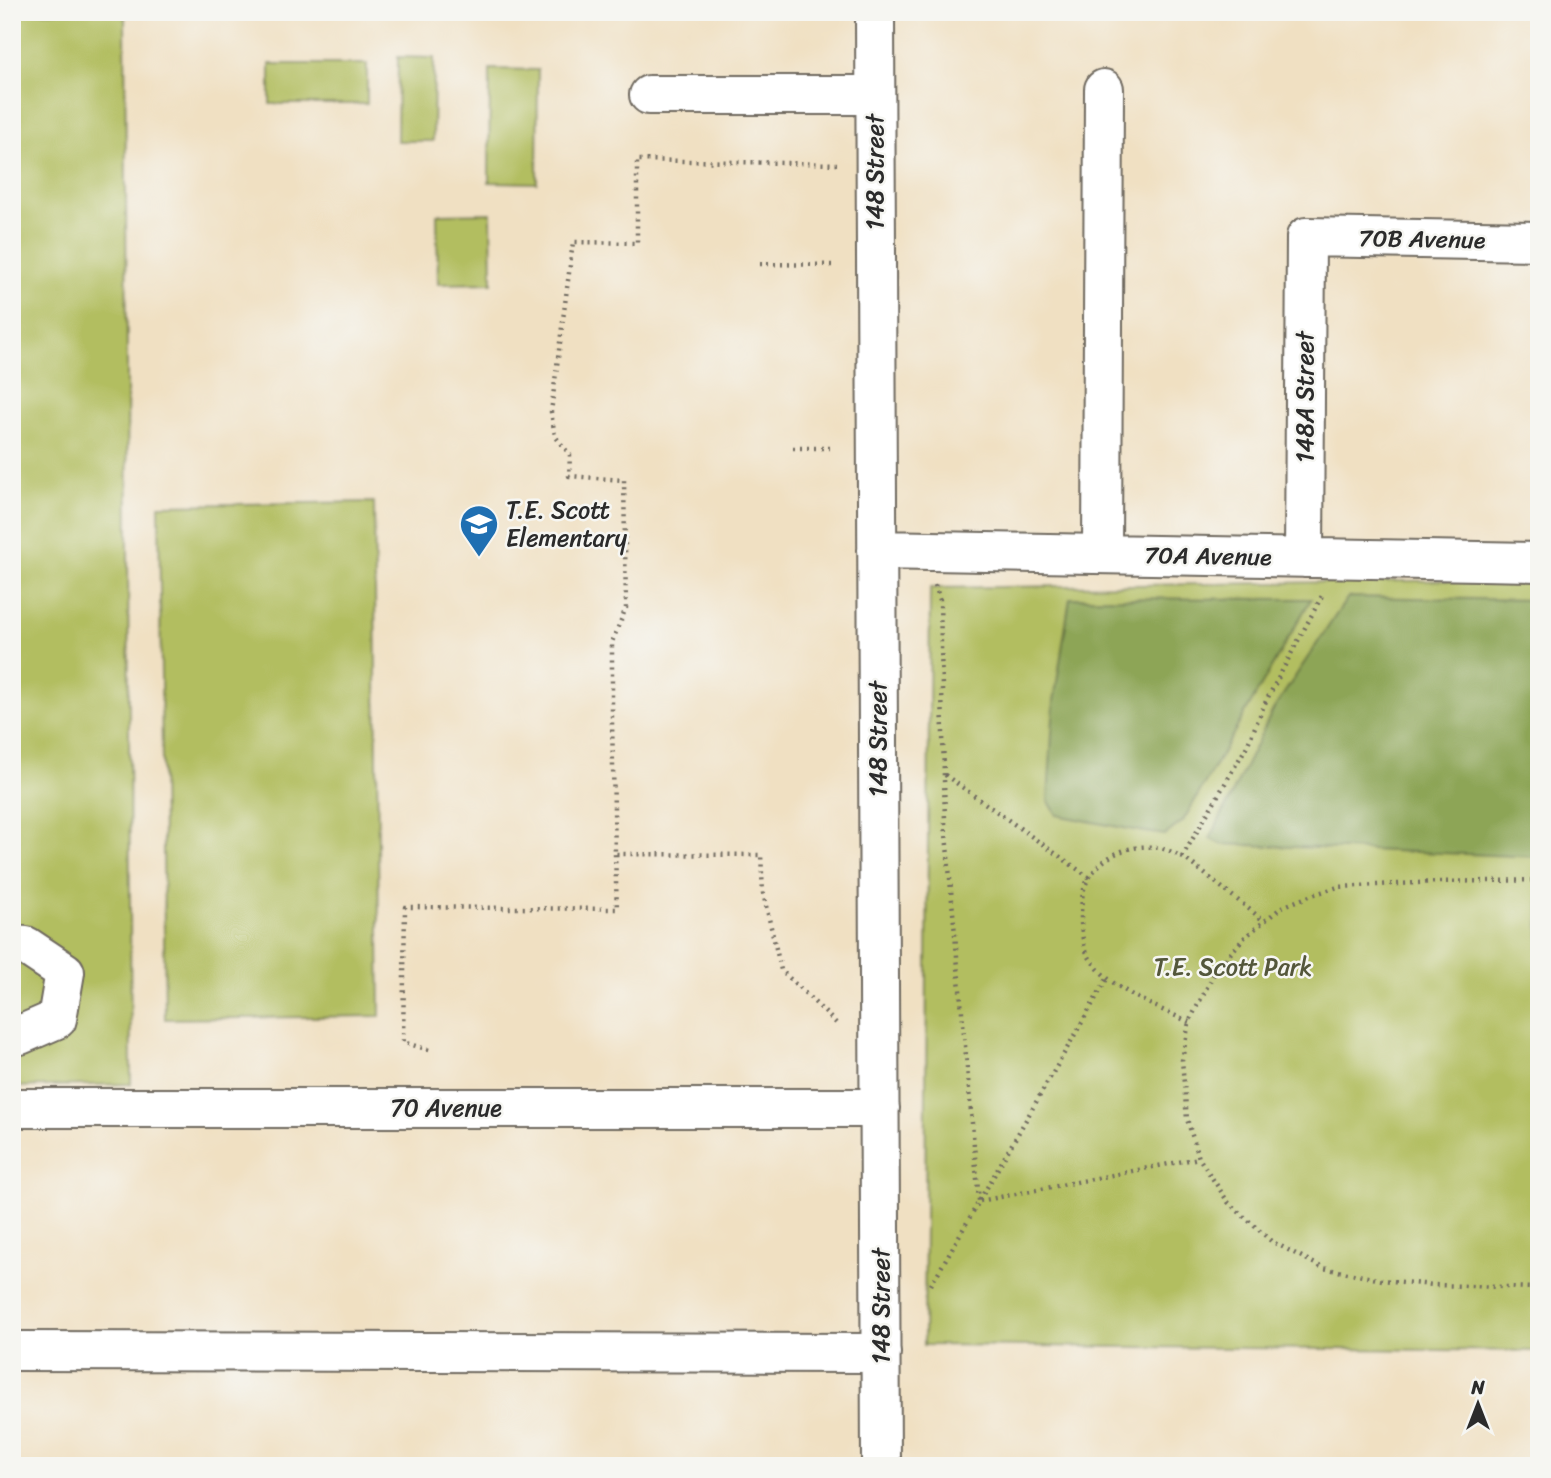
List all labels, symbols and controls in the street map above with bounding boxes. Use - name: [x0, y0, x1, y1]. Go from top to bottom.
- street label: 148 Street: [854, 113, 896, 230]
- street label: 70B Avenue: [1358, 217, 1486, 261]
- street label: 148A Street: [1284, 330, 1326, 463]
- place label: T.E. Scott Elementary: [506, 489, 628, 559]
- school or university icon: T.E. Scott Elementary: [458, 503, 500, 558]
- street label: 70A Avenue: [1144, 534, 1272, 578]
- street label: 148 Street: [857, 680, 899, 797]
- park label: T.E. Scott Park: [1154, 946, 1312, 988]
- street label: 70 Avenue: [390, 1087, 502, 1129]
- street label: 148 Street: [860, 1247, 902, 1364]
- north arrow: [1442, 1370, 1512, 1440]
- text: N: [1470, 1371, 1485, 1404]

